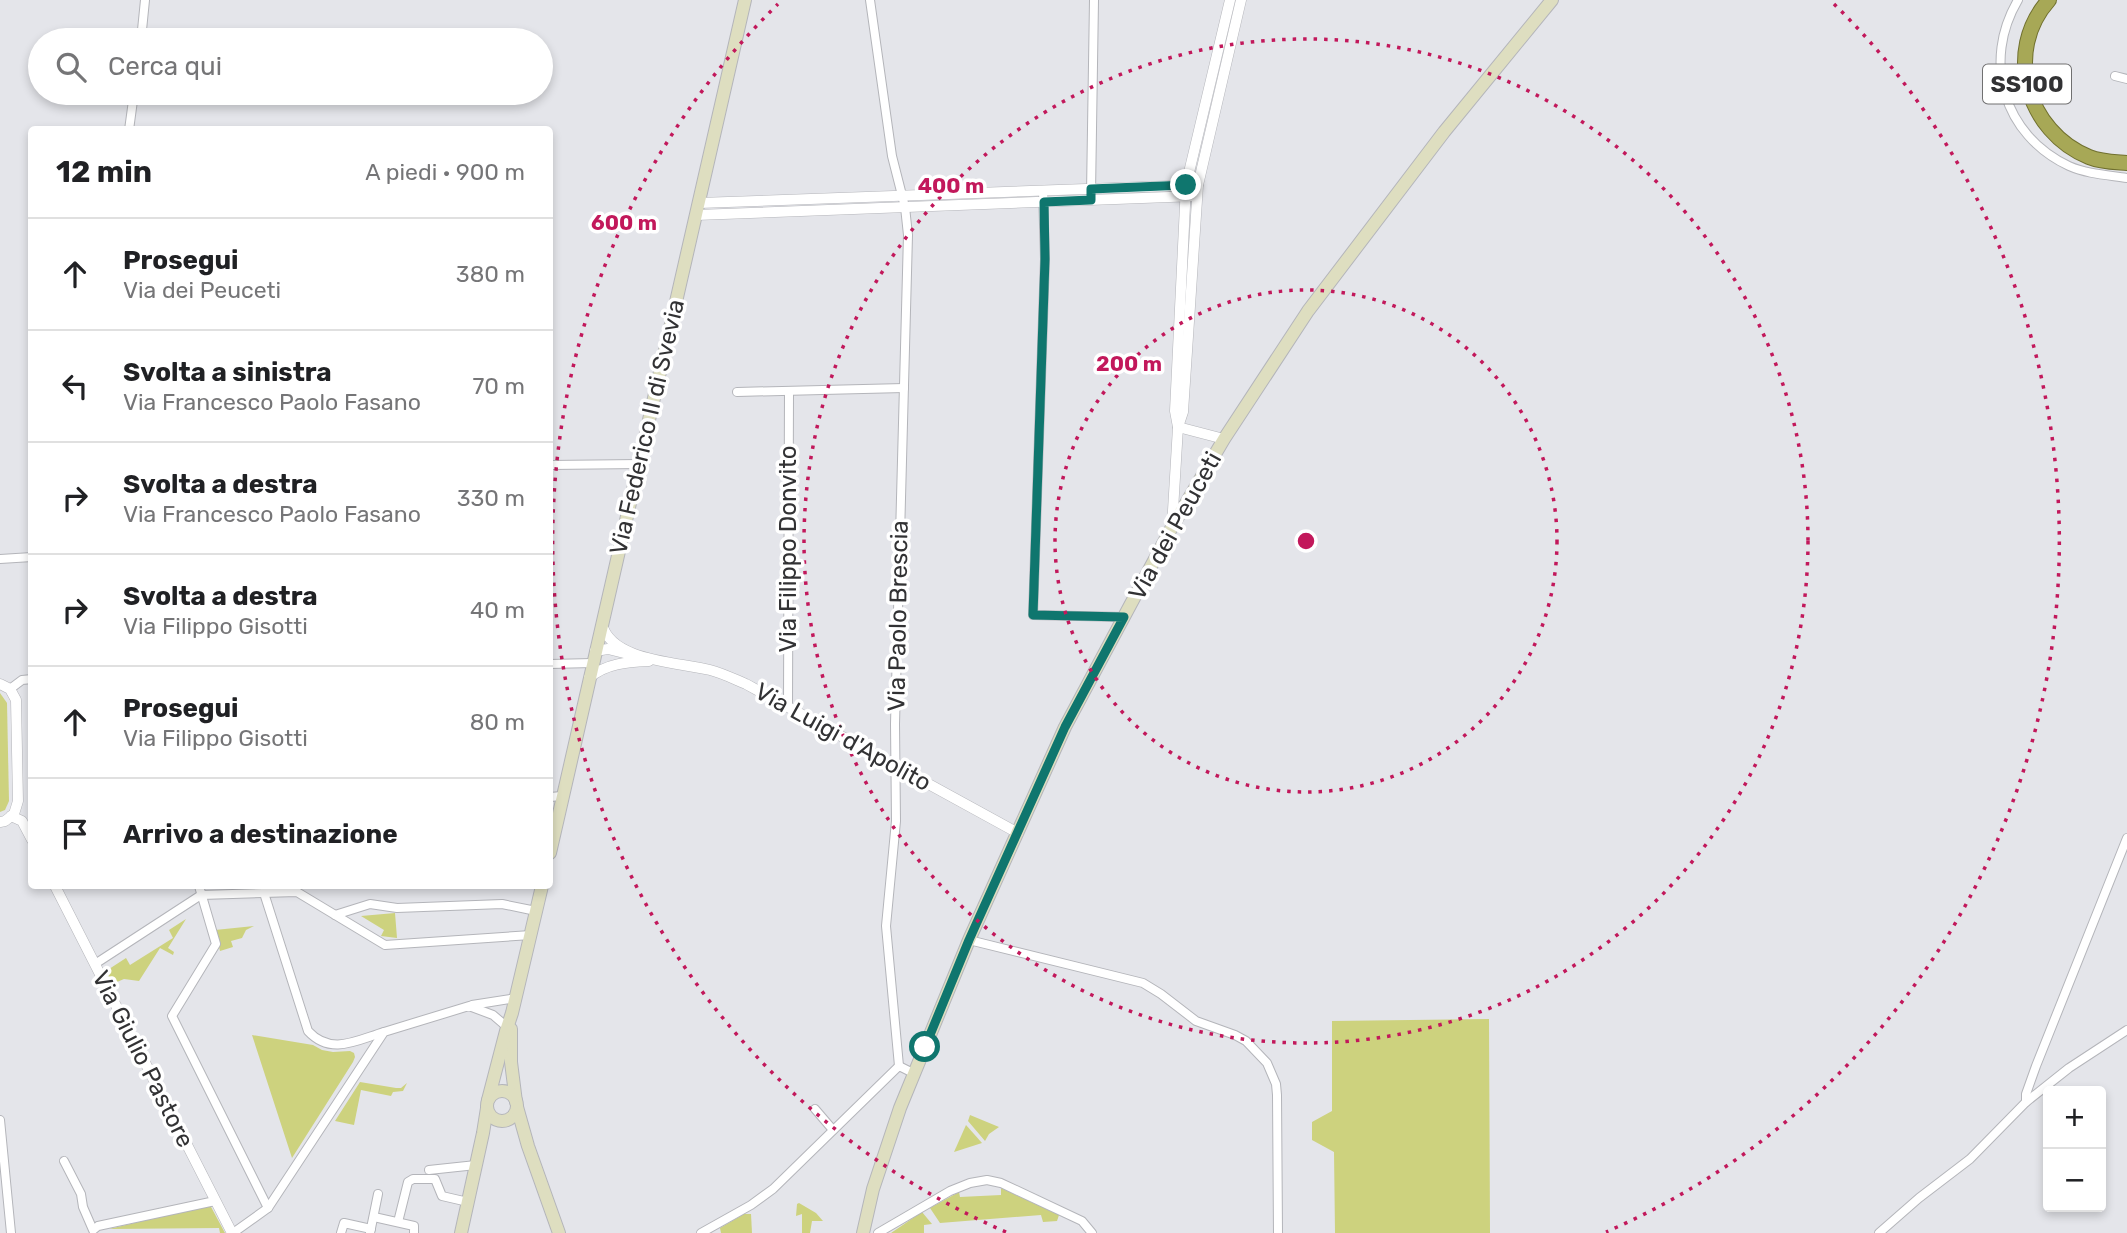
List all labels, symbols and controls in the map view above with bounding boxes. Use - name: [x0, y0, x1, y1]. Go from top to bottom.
- search box: [28, 28, 553, 105]
- icon: search: [52, 48, 90, 86]
- text: Cerca qui: [108, 51, 222, 82]
- road number: SS100: [1983, 64, 2071, 104]
- text: 12 min: [56, 154, 152, 190]
- text: A piedi · 900 m: [365, 158, 525, 186]
- route end: [1170, 169, 1201, 200]
- text: 400 m: [918, 173, 984, 198]
- text: 600 m: [591, 210, 657, 235]
- text: Prosegui: [123, 245, 239, 276]
- icon: ahead: [56, 255, 94, 293]
- text: 380 m: [456, 260, 525, 288]
- text: Via dei Peuceti: [123, 276, 281, 304]
- street label: Via Federico II di Svevia: [604, 297, 690, 557]
- text: 200 m: [1096, 351, 1162, 376]
- text: Svolta a sinistra: [123, 357, 332, 388]
- icon: left: [56, 367, 94, 405]
- text: 70 m: [473, 372, 525, 400]
- text: Via Francesco Paolo Fasano: [123, 388, 421, 416]
- street label: Via Filippo Donvito: [774, 445, 802, 653]
- street label: Via dei Peuceti: [1123, 447, 1227, 605]
- text: Svolta a destra: [123, 469, 318, 500]
- icon: right: [56, 479, 94, 517]
- text: 330 m: [457, 484, 525, 512]
- text: Via Francesco Paolo Fasano: [123, 500, 421, 528]
- street label: Via Paolo Brescia: [882, 520, 914, 712]
- centre of rings: [1294, 529, 1318, 553]
- text: Svolta a destra: [123, 581, 318, 612]
- icon: right: [56, 591, 94, 629]
- text: 40 m: [470, 596, 525, 624]
- text: Via Filippo Gisotti: [123, 612, 308, 640]
- street label: Via Luigi d'Apolito: [750, 677, 936, 797]
- text: Prosegui: [123, 693, 239, 724]
- icon: ahead: [56, 703, 94, 741]
- text: 80 m: [470, 708, 525, 736]
- text: Via Filippo Gisotti: [123, 724, 308, 752]
- icon: arrive: [56, 815, 94, 853]
- text: Arrivo a destinazione: [123, 819, 398, 850]
- street label: Via Giulio Pastore: [86, 966, 200, 1152]
- route start: [909, 1031, 940, 1062]
- map controls: [2043, 1086, 2106, 1212]
- button: +: [2043, 1086, 2106, 1149]
- button: −: [2043, 1149, 2106, 1212]

